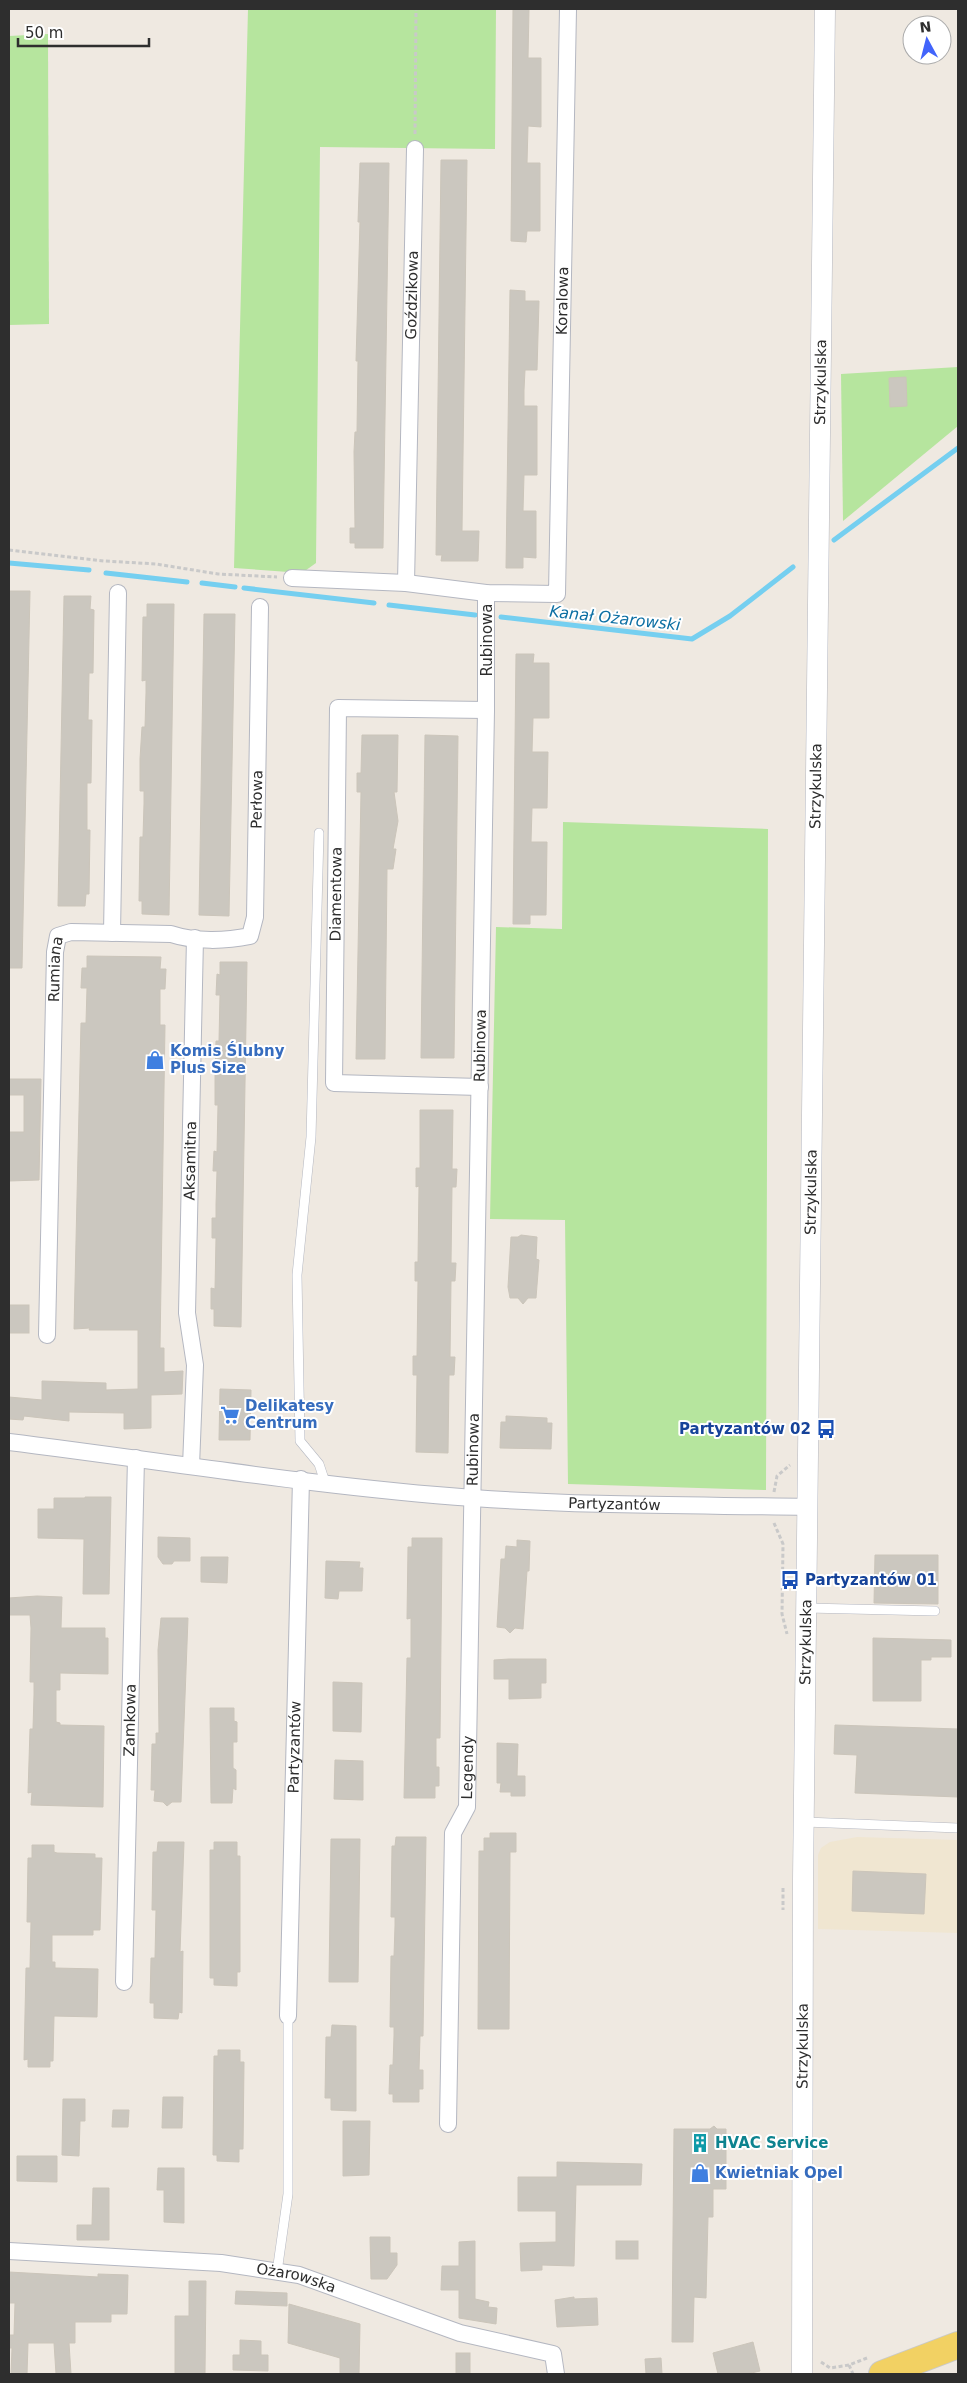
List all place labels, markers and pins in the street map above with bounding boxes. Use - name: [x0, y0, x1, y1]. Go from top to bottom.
- place label: Komis Ślubny Plus Size: [170, 1041, 285, 1077]
- shop icon: Komis Ślubny Plus Size: [144, 1049, 166, 1071]
- place label: Delikatesy Centrum: [245, 1397, 334, 1432]
- supermarket icon: Delikatesy Centrum: [219, 1404, 241, 1426]
- bus stop icon: Partyzantów 02: [815, 1418, 837, 1440]
- place label: Partyzantów 02: [679, 1420, 811, 1438]
- bus stop icon: Partyzantów 01: [779, 1569, 801, 1591]
- place label: Partyzantów 01: [805, 1571, 937, 1589]
- building icon: HVAC Service: [689, 2132, 711, 2154]
- place label: HVAC Service: [715, 2134, 828, 2152]
- shop icon: Kwietniak Opel: [689, 2162, 711, 2184]
- place label: Kwietniak Opel: [715, 2164, 843, 2182]

